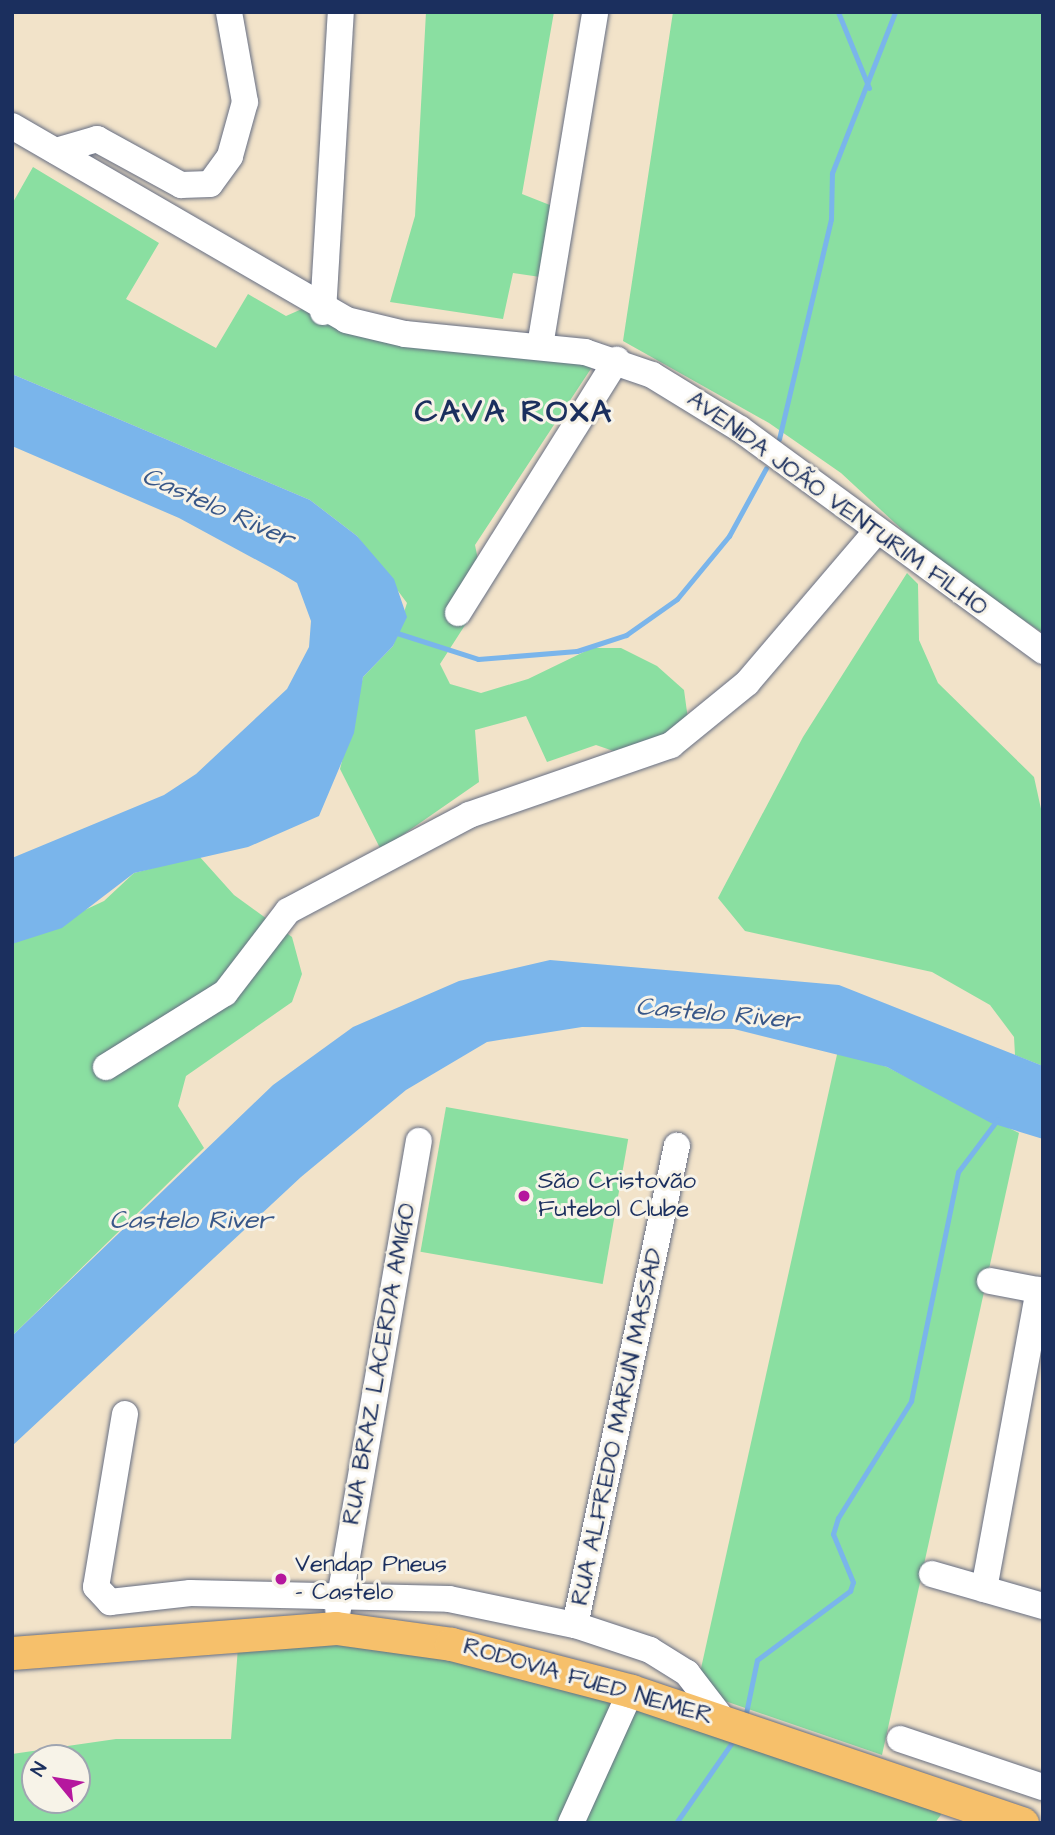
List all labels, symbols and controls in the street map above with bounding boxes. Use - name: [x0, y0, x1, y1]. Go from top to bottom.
- street label: AVENIDA JOÃO VENTURIM FILHO: [681, 385, 993, 623]
- district label: CAVA ROXA: [416, 393, 612, 431]
- water label: Castelo River: [137, 461, 299, 555]
- water label: Castelo River: [635, 991, 799, 1037]
- place label: São Cristovão Futebol Clube: [538, 1168, 696, 1224]
- marker: São Cristovão Futebol Clube: [516, 1188, 532, 1204]
- street label: RUA BRAZ LACERDA AMIGO: [338, 1201, 422, 1527]
- water label: Castelo River: [110, 1205, 272, 1237]
- street label: RUA ALFREDO MARUN MASSAD: [566, 1246, 670, 1608]
- place label: Vendap Pneus - Castelo: [295, 1551, 447, 1607]
- marker: Vendap Pneus - Castelo: [273, 1571, 289, 1587]
- street label: RODOVIA FUED NEMER: [460, 1633, 716, 1731]
- north arrow: [21, 1744, 91, 1814]
- text: N: [24, 1757, 54, 1781]

